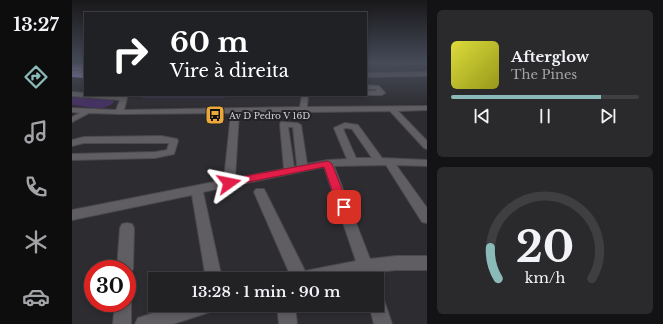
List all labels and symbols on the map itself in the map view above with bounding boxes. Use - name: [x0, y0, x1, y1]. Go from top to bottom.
- bus stop icon: Av D Pedro V 16D: [204, 104, 226, 126]
- place label: Av D Pedro V 16D: [228, 110, 310, 121]
- position arrow: [208, 162, 250, 204]
- pin: [327, 190, 361, 224]
- speed limit sign: 30: [84, 260, 136, 312]

